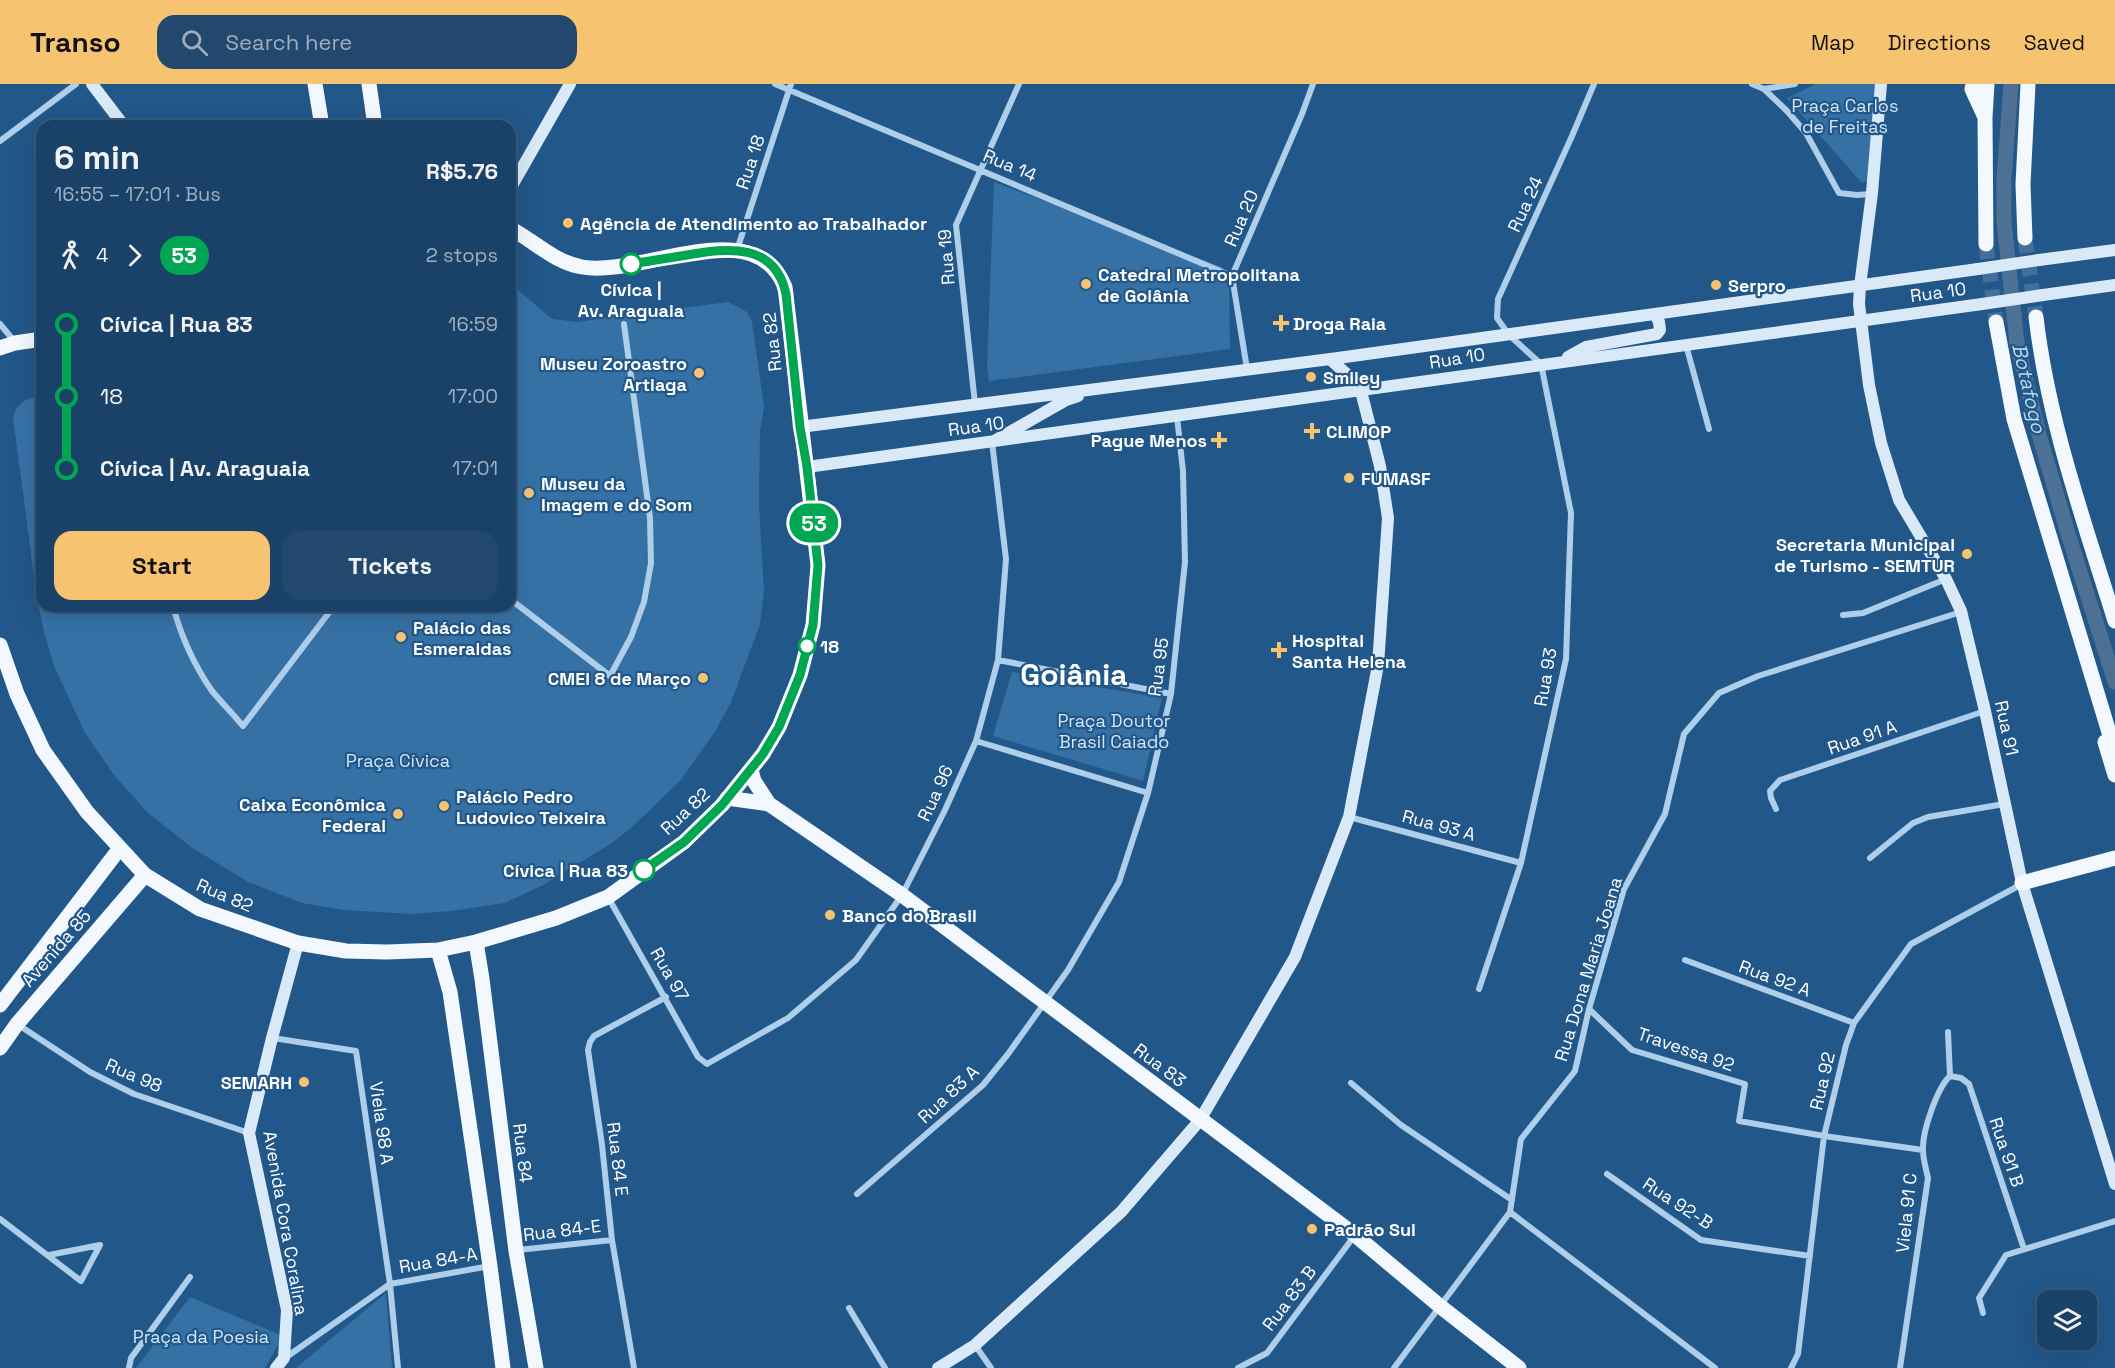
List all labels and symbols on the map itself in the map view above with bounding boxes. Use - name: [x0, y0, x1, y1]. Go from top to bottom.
- park label: Praça Carlos de Freitas: [1792, 94, 1898, 138]
- street label: Rua 18: [730, 132, 770, 192]
- street label: Rua 14: [980, 143, 1040, 187]
- street label: Rua 24: [1502, 172, 1548, 236]
- street label: Rua 20: [1219, 186, 1263, 250]
- place label: Agência de Atendimento ao Trabalhador: [580, 212, 927, 235]
- marker: Agência de Atendimento ao Trabalhador: [561, 216, 575, 230]
- street label: Rua 19: [933, 228, 959, 286]
- marker: Cívica | Av. Araguaia: [620, 253, 642, 275]
- place label: Catedral Metropolitana de Goiânia: [1098, 263, 1301, 307]
- place label: Serpro: [1728, 274, 1786, 297]
- marker: Catedral Metropolitana de Goiânia: [1079, 277, 1093, 291]
- street label: Rua 10: [1908, 277, 1968, 307]
- place label: Cívica | Av. Araguaia: [578, 278, 685, 322]
- marker: Serpro: [1709, 278, 1723, 292]
- street label: Rua 82: [757, 311, 787, 373]
- place label: Droga Raia: [1293, 312, 1387, 335]
- marker: Droga Raia: [1274, 316, 1288, 330]
- water label: Botafogo: [2006, 341, 2052, 436]
- street label: Rua 10: [1427, 342, 1487, 374]
- place label: Museu Zoroastro Artiaga: [540, 352, 688, 396]
- marker: Museu Zoroastro Artiaga: [692, 366, 706, 380]
- place label: Smiley: [1323, 366, 1380, 389]
- marker: Smiley: [1304, 370, 1318, 384]
- street label: Rua 10: [946, 411, 1006, 441]
- place label: CLIMOP: [1326, 420, 1391, 443]
- marker: CLIMOP: [1303, 422, 1321, 440]
- place label: Pague Menos: [1091, 429, 1207, 452]
- marker: Pague Menos: [1212, 433, 1226, 447]
- place label: FUMASF: [1361, 467, 1431, 490]
- marker: FUMASF: [1342, 471, 1356, 485]
- place label: Museu da Imagem e do Som: [541, 472, 693, 516]
- marker: Museu da Imagem e do Som: [522, 486, 536, 500]
- line badge: 53: [787, 504, 841, 542]
- place label: Secretaria Municipal de Turismo - SEMTUR: [1774, 533, 1955, 577]
- marker: Secretaria Municipal de Turismo - SEMTUR: [1960, 547, 1974, 561]
- place label: Palácio das Esmeraldas: [413, 616, 512, 660]
- place label: Hospital Santa Helena: [1292, 629, 1407, 673]
- marker: Palácio das Esmeraldas: [394, 630, 408, 644]
- place label: 18: [820, 635, 839, 658]
- street label: Rua 95: [1142, 636, 1174, 698]
- marker: 18: [798, 637, 816, 655]
- marker: Hospital Santa Helena: [1270, 641, 1288, 659]
- street label: Rua 93: [1529, 646, 1561, 708]
- district label: Goiânia: [1020, 655, 1128, 694]
- place label: CMEI 8 de Março: [548, 667, 691, 690]
- marker: CMEI 8 de Março: [696, 671, 710, 685]
- street label: Rua 91: [1990, 698, 2024, 758]
- park label: Praça Doutor Brasil Caiado: [1057, 709, 1171, 753]
- street label: Rua 91 A: [1824, 714, 1900, 760]
- park label: Praça Cívica: [346, 749, 450, 772]
- street label: Rua 96: [912, 761, 958, 825]
- street label: Rua 82: [655, 782, 715, 840]
- place label: Palácio Pedro Ludovico Teixeira: [456, 785, 607, 829]
- place label: Caixa Econômica Federal: [239, 793, 387, 837]
- marker: Palácio Pedro Ludovico Teixeira: [437, 799, 451, 813]
- street label: Rua 93 A: [1400, 804, 1478, 846]
- marker: Caixa Econômica Federal: [391, 807, 405, 821]
- place label: Cívica | Rua 83: [503, 859, 628, 882]
- marker: Cívica | Rua 83: [633, 859, 655, 881]
- street label: Rua 82: [193, 873, 257, 917]
- street label: Rua Dona Maria Joana: [1549, 874, 1627, 1064]
- place label: Banco do Brasil: [842, 904, 977, 927]
- street label: Avenida 85: [16, 905, 96, 991]
- marker: Banco do Brasil: [823, 908, 837, 922]
- street label: Rua 97: [645, 943, 695, 1005]
- street label: Rua 92 A: [1736, 954, 1814, 1002]
- street label: Travessa 92: [1634, 1022, 1738, 1076]
- street label: Rua 83: [1129, 1038, 1191, 1092]
- street label: Rua 92: [1804, 1050, 1840, 1112]
- street label: Rua 98: [102, 1053, 166, 1097]
- street label: Rua 83 A: [913, 1060, 983, 1128]
- place label: SEMARH: [221, 1071, 292, 1094]
- marker: SEMARH: [297, 1075, 311, 1089]
- street label: Viela 98 A: [365, 1080, 399, 1166]
- street label: Rua 91 B: [1984, 1114, 2030, 1190]
- street label: Rua 84 E: [602, 1121, 634, 1197]
- street label: Rua 84: [508, 1122, 538, 1184]
- street label: Avenida Cora Coralina: [258, 1129, 314, 1317]
- street label: Rua 92-B: [1639, 1172, 1717, 1234]
- street label: Viela 91 C: [1890, 1172, 1922, 1254]
- street label: Rua 84-E: [522, 1214, 602, 1246]
- place label: Padrão Sul: [1324, 1218, 1416, 1241]
- marker: Padrão Sul: [1305, 1222, 1319, 1236]
- street label: Rua 84-A: [397, 1242, 479, 1278]
- street label: Rua 83 B: [1257, 1261, 1321, 1335]
- park label: Praça da Poesia: [133, 1325, 269, 1348]

